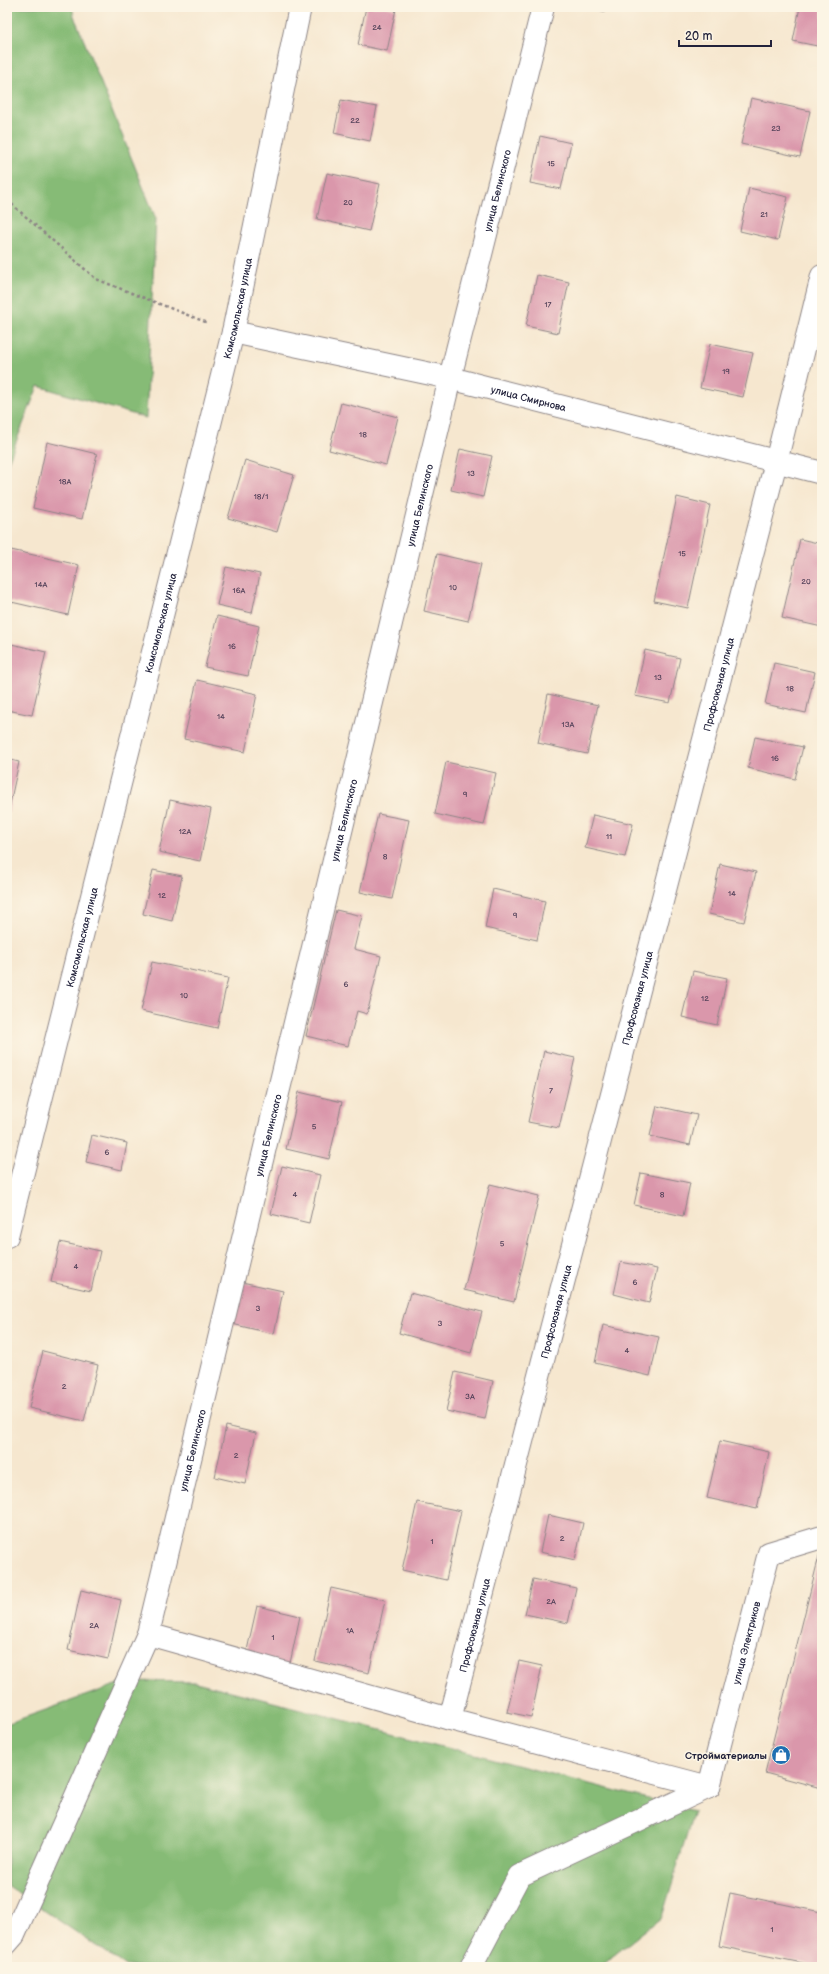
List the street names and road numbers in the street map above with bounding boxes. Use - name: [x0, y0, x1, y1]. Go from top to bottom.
- street label: улица Белинского: [482, 149, 514, 233]
- street label: Комсомольская улица: [222, 257, 255, 360]
- street label: улица Смирнова: [490, 384, 567, 414]
- street label: улица Белинского: [405, 463, 436, 548]
- street label: Комсомольская улица: [143, 572, 180, 674]
- street label: Профсоюзная улица: [701, 636, 737, 733]
- street label: улица Белинского: [329, 778, 360, 863]
- street label: Комсомольская улица: [64, 886, 101, 989]
- street label: Профсоюзная улица: [620, 950, 656, 1046]
- street label: улица Белинского: [253, 1093, 285, 1178]
- street label: Профсоюзная улица: [539, 1263, 575, 1360]
- street label: улица Белинского: [177, 1408, 209, 1493]
- street label: Профсоюзная улица: [457, 1577, 493, 1674]
- street label: улица Электриков: [731, 1599, 764, 1686]

